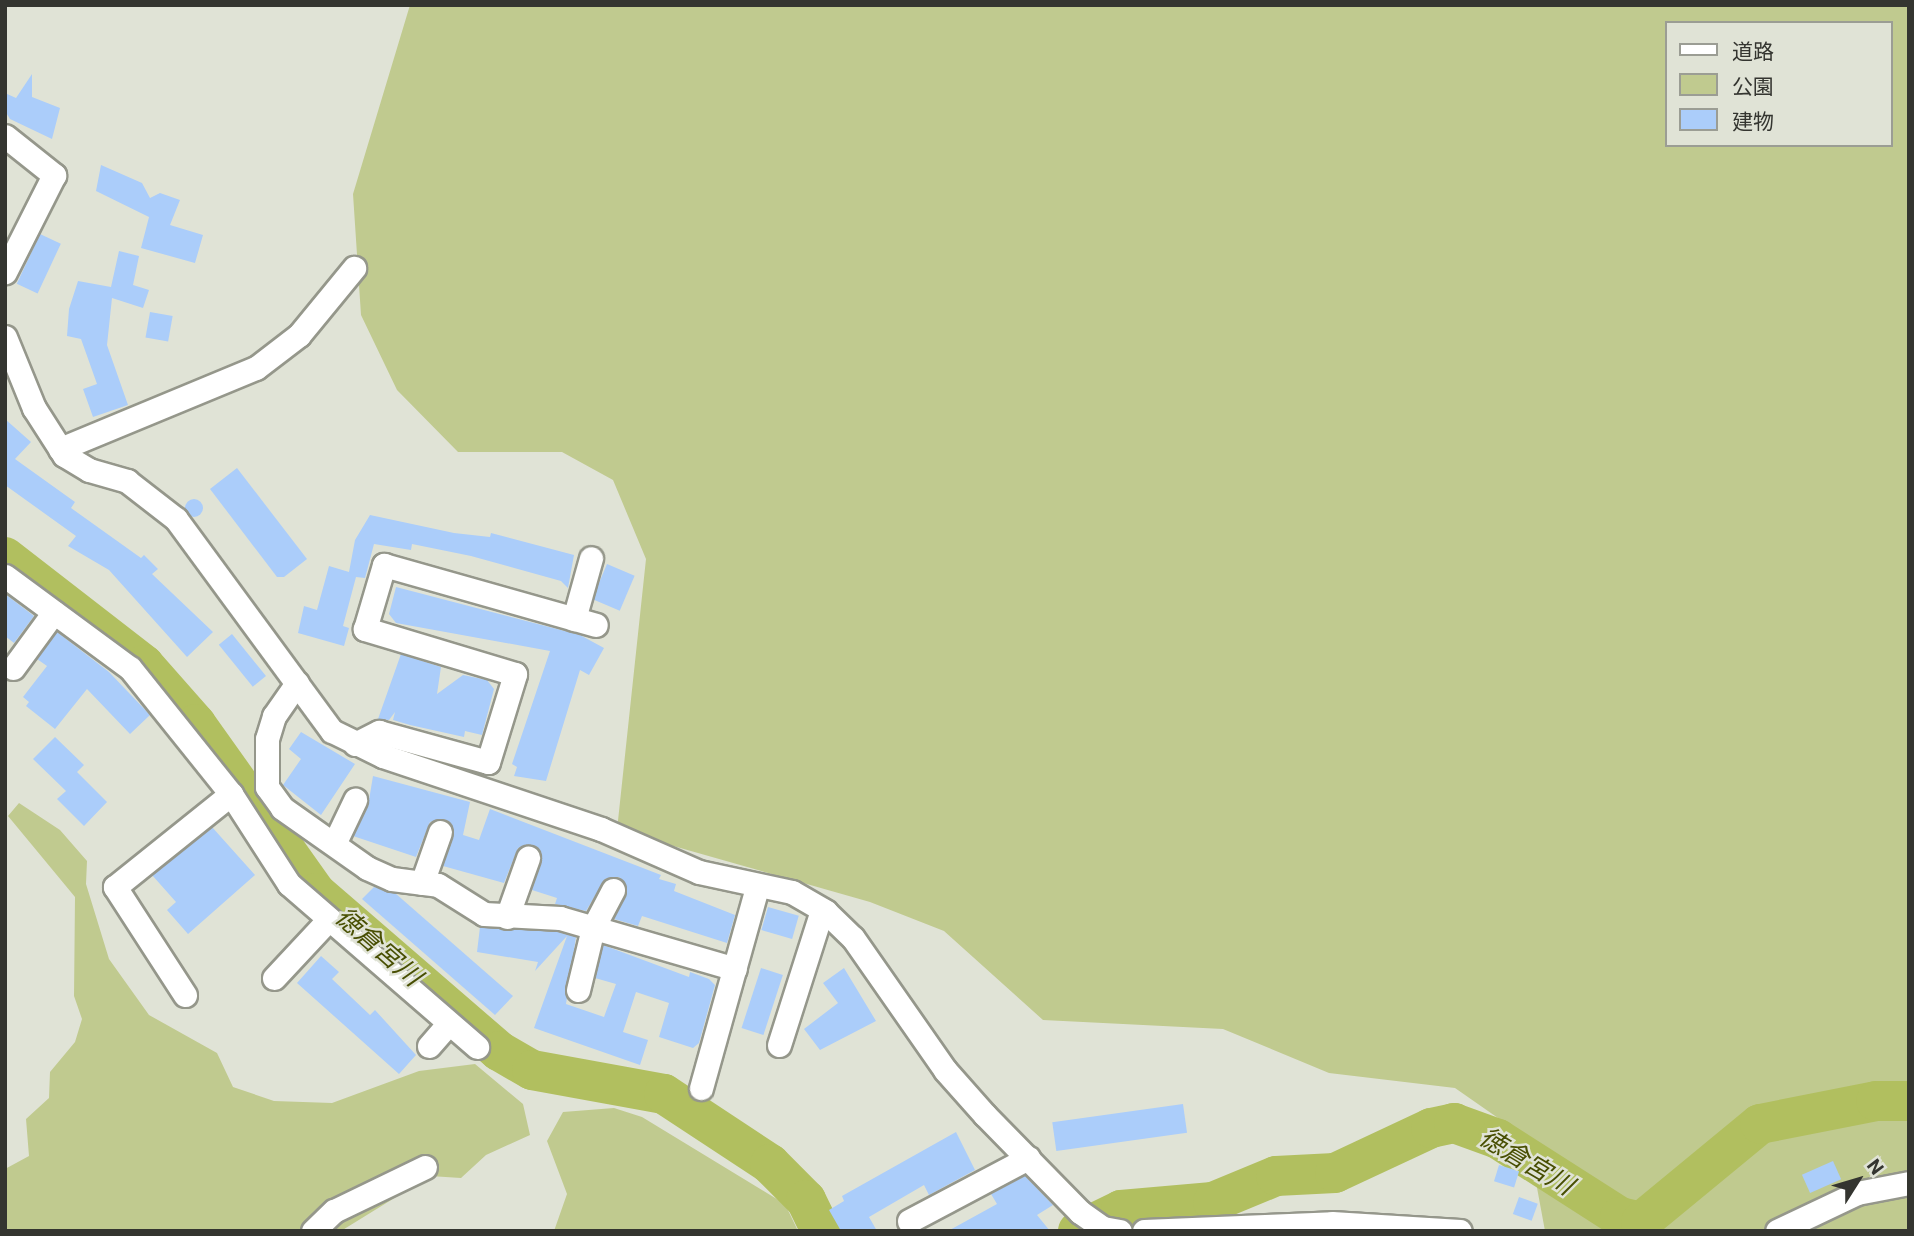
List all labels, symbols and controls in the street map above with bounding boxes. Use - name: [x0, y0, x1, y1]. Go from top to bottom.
- legend: [1666, 21, 1893, 147]
- text: 道路: [1732, 40, 1774, 64]
- text: 公園: [1732, 75, 1774, 99]
- text: 建物: [1732, 110, 1774, 134]
- water label: 徳倉宮川: [329, 901, 427, 993]
- water label: 徳倉宮川: [1473, 1122, 1579, 1202]
- north arrow: [1823, 1145, 1893, 1215]
- text: N: [1862, 1155, 1888, 1179]

